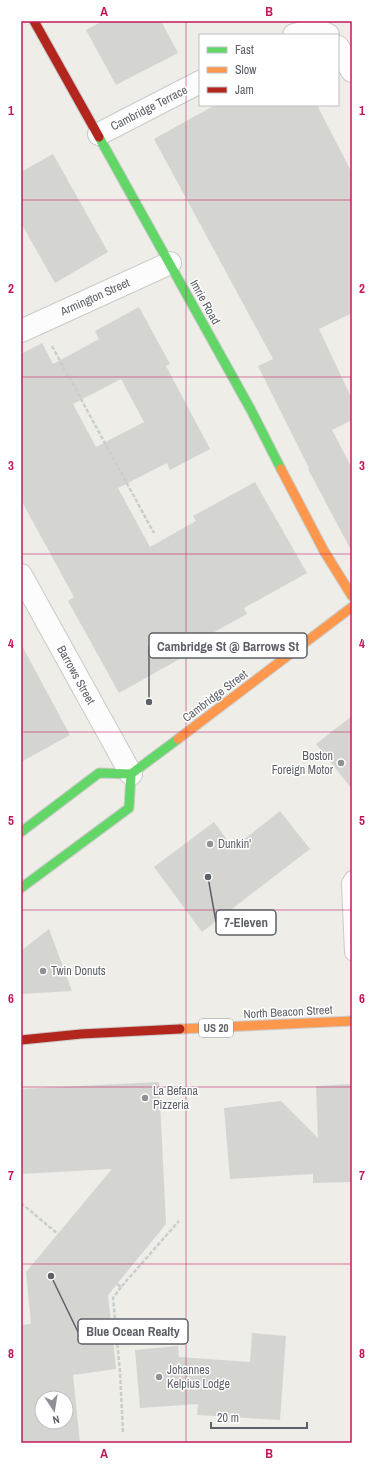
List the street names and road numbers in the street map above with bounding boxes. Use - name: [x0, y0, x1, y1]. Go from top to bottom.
- street label: Cambridge Terrace: [108, 82, 190, 134]
- street label: Armington Street: [57, 274, 132, 320]
- street label: Imrie Road: [186, 277, 224, 327]
- street label: Barrows Street: [53, 643, 99, 708]
- street label: Cambridge Street: [179, 666, 251, 726]
- street label: North Beacon Street: [243, 1002, 333, 1022]
- road number: US 20: [199, 1019, 233, 1037]

